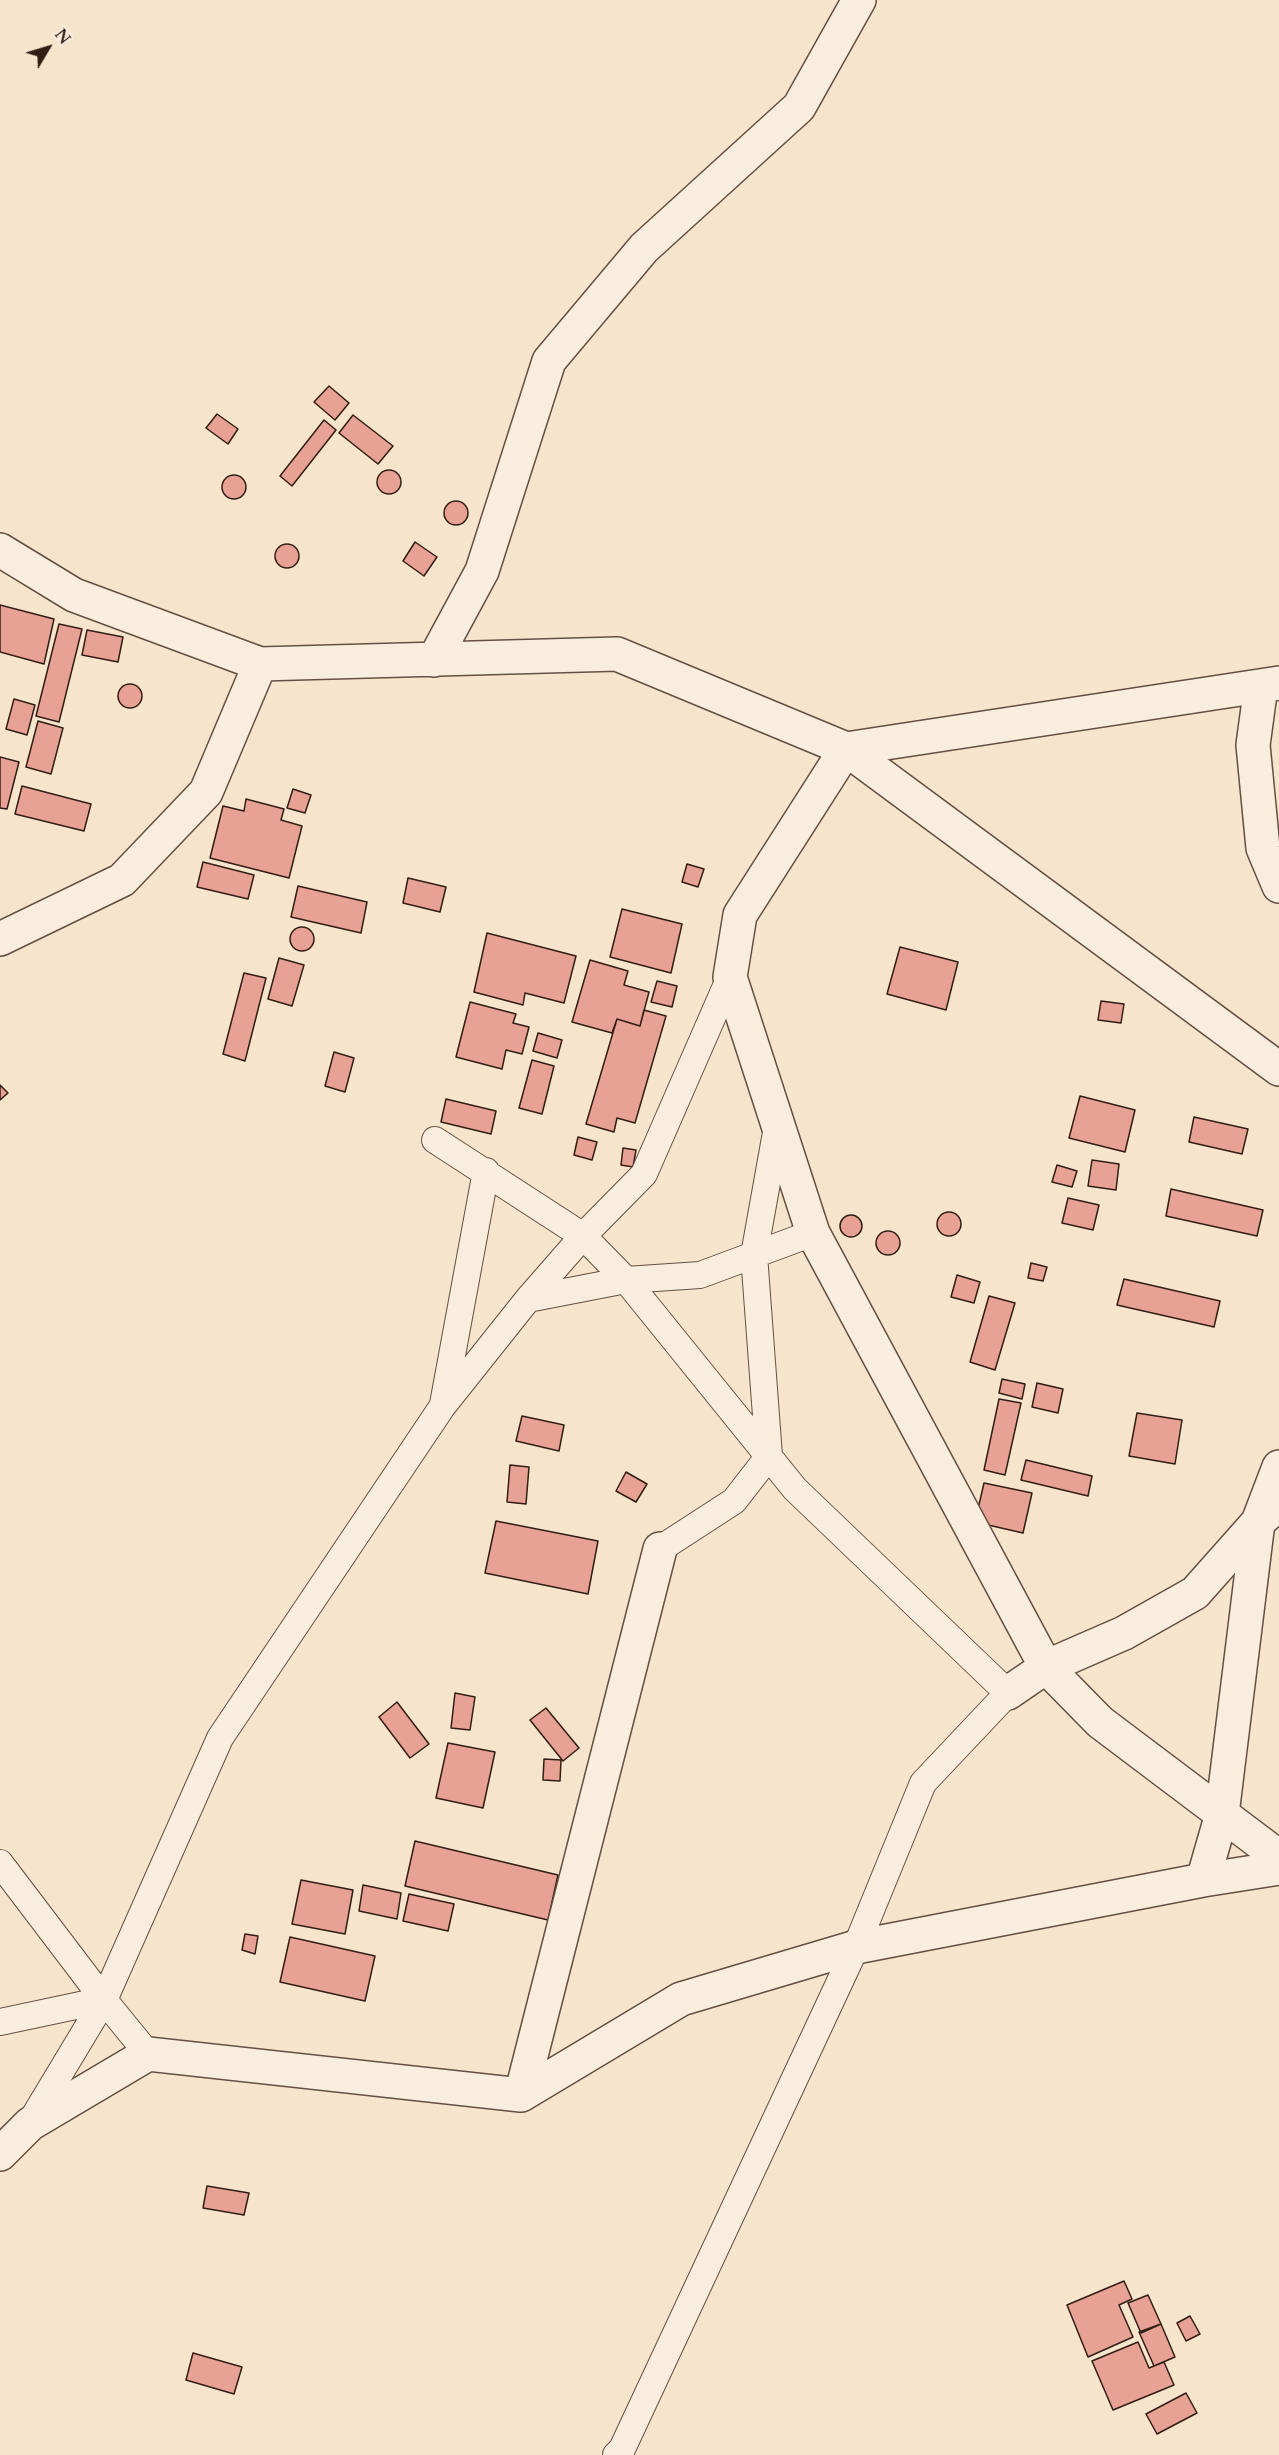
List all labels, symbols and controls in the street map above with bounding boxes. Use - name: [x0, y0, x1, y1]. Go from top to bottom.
- north arrow: [18, 18, 78, 78]
- text: N: [49, 25, 75, 49]

